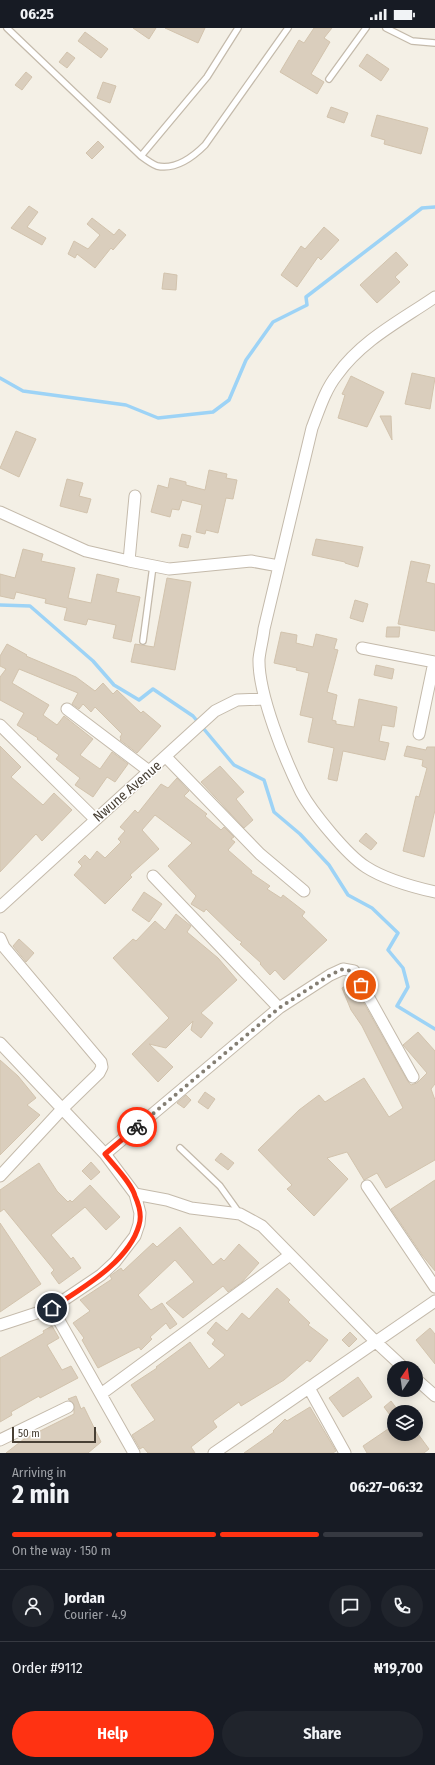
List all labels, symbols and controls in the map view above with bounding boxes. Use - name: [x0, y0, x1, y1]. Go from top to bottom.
- text: 06:25: [20, 5, 54, 23]
- street label: Nwune Avenue: [90, 757, 165, 826]
- pin: [344, 968, 378, 1002]
- icon: bag: [350, 974, 372, 996]
- courier: [117, 1107, 157, 1147]
- icon: bike: [126, 1116, 148, 1138]
- pin: [35, 1291, 69, 1325]
- icon: home: [41, 1297, 63, 1319]
- north arrow: [387, 1361, 423, 1397]
- map controls: [387, 1361, 423, 1441]
- button: layers: [387, 1405, 423, 1441]
- scale bar: [12, 1425, 96, 1444]
- text: 50 m: [18, 1427, 40, 1440]
- text: Arriving in: [12, 1465, 66, 1480]
- text: 06:27–06:32: [350, 1478, 423, 1496]
- text: 2 min: [12, 1479, 70, 1510]
- text: On the way · 150 m: [12, 1543, 111, 1558]
- button: person: [12, 1585, 54, 1627]
- button: chat: [329, 1585, 371, 1627]
- button: phone: [381, 1585, 423, 1627]
- text: Jordan: [64, 1589, 105, 1607]
- text: Courier · 4.9: [64, 1607, 127, 1622]
- text: Order #9112: [12, 1659, 83, 1677]
- text: ₦19,700: [374, 1659, 423, 1677]
- button: Help: [12, 1711, 214, 1757]
- button: Share: [222, 1711, 423, 1757]

